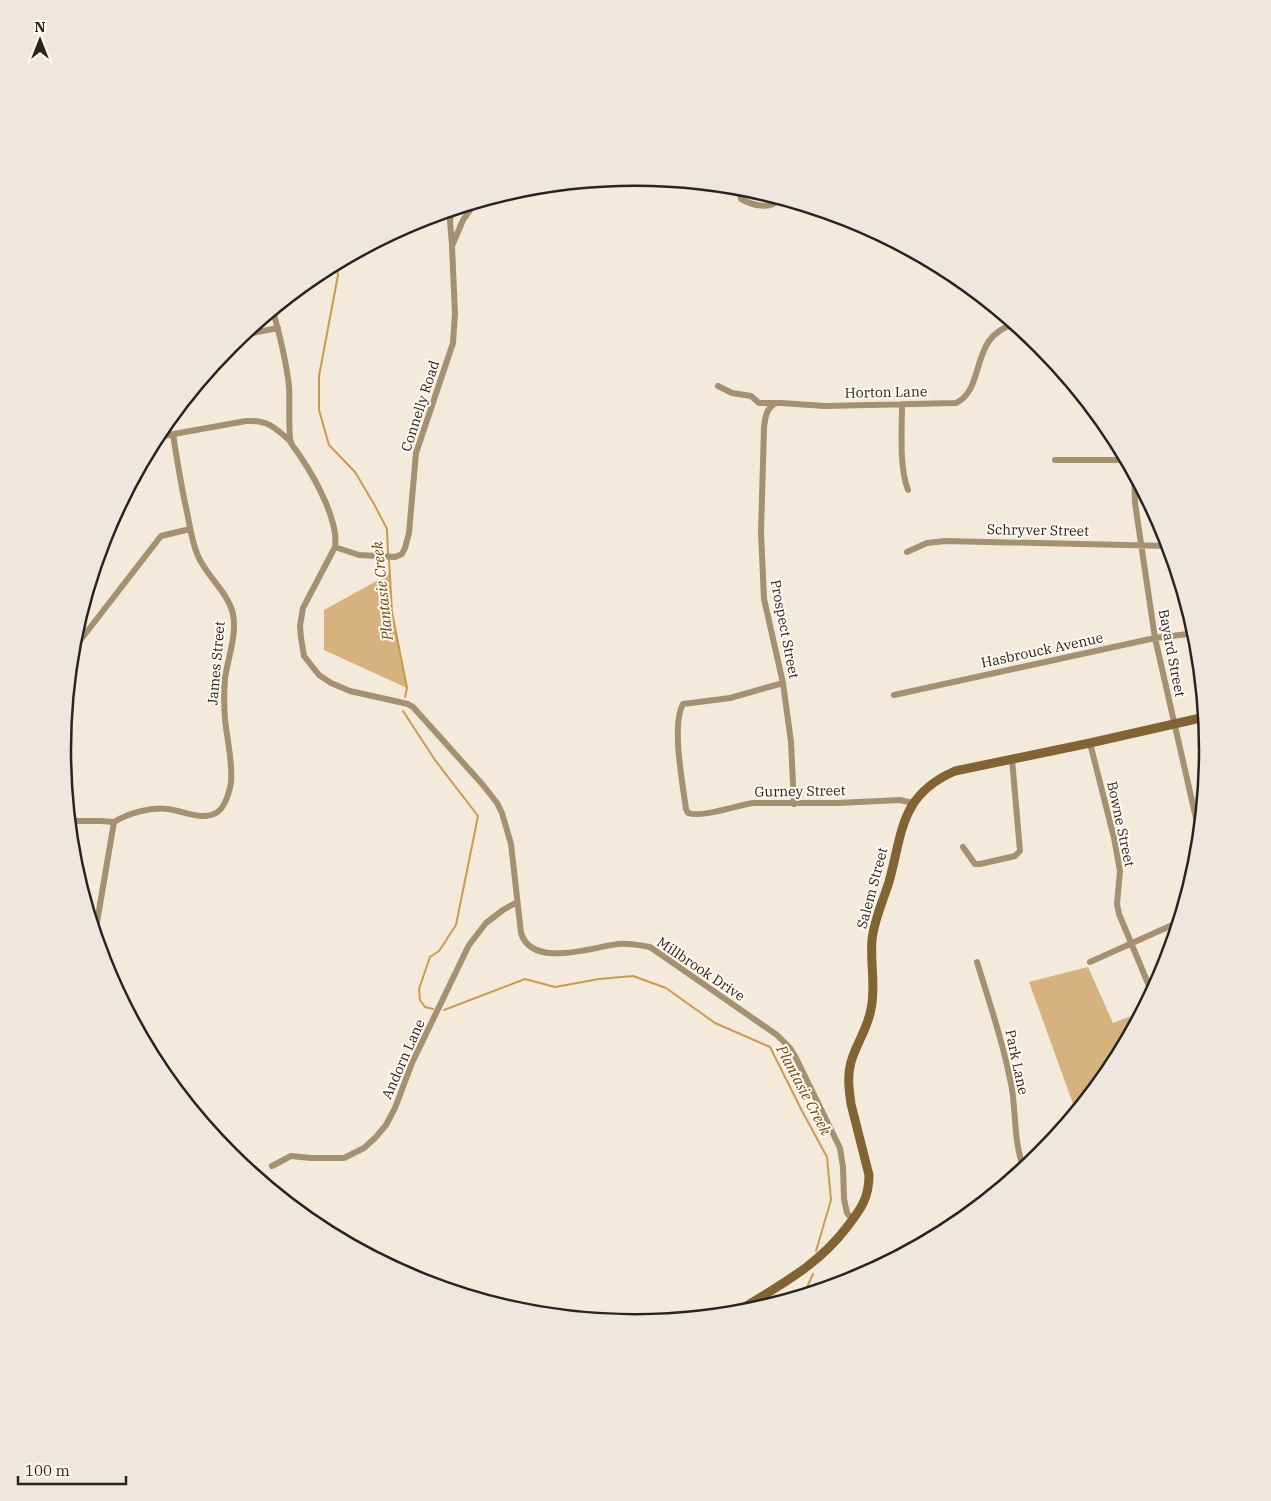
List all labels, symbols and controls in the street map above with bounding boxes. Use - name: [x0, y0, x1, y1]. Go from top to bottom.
- north arrow: [15, 15, 65, 65]
- text: N: [34, 18, 46, 36]
- street label: Connelly Road: [397, 358, 443, 454]
- street label: Horton Lane: [844, 382, 928, 402]
- street label: Schryver Street: [987, 520, 1089, 540]
- water label: Plantasie Creek: [367, 541, 397, 642]
- street label: Prospect Street: [767, 578, 803, 680]
- street label: Bayard Street: [1155, 608, 1189, 699]
- street label: James Street: [203, 620, 229, 706]
- street label: Hasbrouck Avenue: [979, 628, 1105, 672]
- street label: Bowne Street: [1103, 780, 1139, 869]
- street label: Gurney Street: [754, 781, 846, 801]
- street label: Salem Street: [853, 845, 892, 931]
- street label: Millbrook Drive: [654, 933, 748, 1005]
- street label: Andorn Lane: [377, 1016, 429, 1102]
- street label: Park Lane: [1001, 1028, 1033, 1096]
- water label: Plantasie Creek: [772, 1041, 836, 1138]
- scale bar: [18, 1454, 125, 1486]
- text: 100 m: [25, 1461, 70, 1480]

